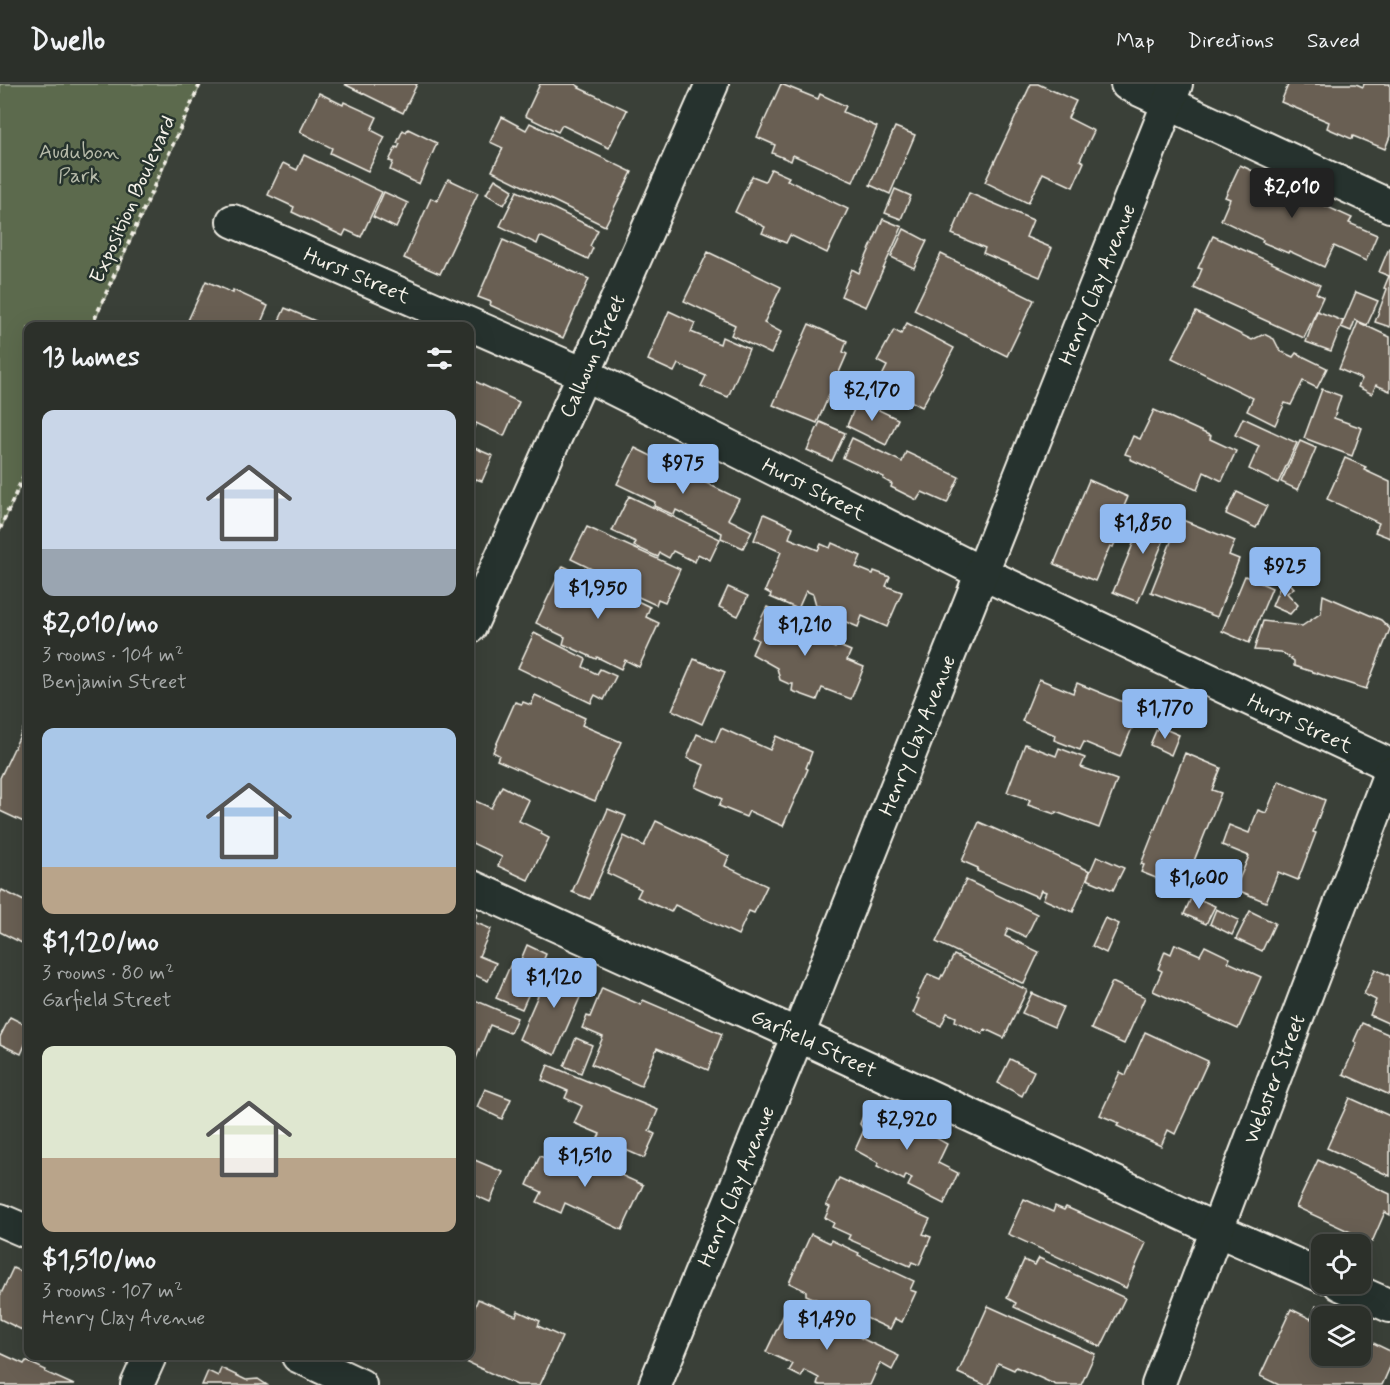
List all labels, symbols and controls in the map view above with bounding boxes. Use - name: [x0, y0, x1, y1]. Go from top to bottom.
- text: Dwello: [30, 23, 105, 60]
- text: Map: [1116, 27, 1155, 55]
- text: Directions: [1188, 27, 1274, 55]
- text: Saved: [1307, 27, 1360, 55]
- street label: Exposition Boulevard: [83, 111, 183, 288]
- park label: Audubon Park: [39, 138, 120, 190]
- pin: $2,010: [1243, 168, 1341, 219]
- text: $2,010: [1264, 174, 1320, 201]
- street label: Henry Clay Avenue: [1053, 200, 1143, 369]
- street label: Hurst Street: [299, 241, 415, 311]
- street label: Calhoun Street: [553, 290, 633, 423]
- text: 13 homes: [42, 341, 140, 375]
- icon: filters: [423, 342, 456, 375]
- pin: $2,170: [823, 371, 921, 422]
- text: $2,170: [844, 377, 900, 404]
- pin: $975: [647, 444, 719, 495]
- icon: home: [195, 449, 303, 557]
- text: $975: [662, 450, 704, 477]
- street label: Hurst Street: [757, 452, 871, 528]
- pin: $1,850: [1094, 504, 1192, 555]
- text: $1,850: [1114, 510, 1172, 537]
- pin: $925: [1249, 547, 1321, 598]
- text: $925: [1263, 553, 1307, 580]
- pin: $1,950: [549, 569, 647, 620]
- text: $1,950: [568, 575, 628, 602]
- pin: $1,210: [756, 606, 854, 657]
- text: $2,010/mo: [42, 608, 158, 642]
- text: $1,210: [778, 612, 832, 639]
- text: 3 rooms · 104 m²: [42, 642, 184, 669]
- street label: Henry Clay Avenue: [873, 651, 963, 820]
- text: Benjamin Street: [42, 669, 187, 696]
- street label: Hurst Street: [1243, 687, 1357, 761]
- pin: $1,770: [1116, 689, 1214, 740]
- text: $1,770: [1136, 695, 1194, 722]
- icon: home: [195, 767, 303, 875]
- pin: $1,600: [1150, 859, 1248, 910]
- text: $1,600: [1169, 865, 1229, 892]
- text: $1,120/mo: [42, 926, 159, 960]
- pin: $1,120: [505, 958, 603, 1009]
- text: 3 rooms · 80 m²: [42, 960, 174, 987]
- text: $1,120: [526, 964, 582, 991]
- text: Garfield Street: [42, 987, 171, 1014]
- street label: Garfield Street: [746, 1003, 881, 1085]
- street label: Webster Street: [1237, 1010, 1313, 1148]
- icon: home: [195, 1085, 303, 1193]
- pin: $2,920: [858, 1100, 956, 1151]
- street label: Henry Clay Avenue: [692, 1102, 782, 1271]
- text: $2,920: [877, 1106, 937, 1133]
- pin: $1,510: [536, 1137, 634, 1188]
- text: $1,510: [558, 1143, 612, 1170]
- map controls: [1311, 1234, 1371, 1366]
- button: locate: [1311, 1234, 1371, 1294]
- text: $1,510/mo: [42, 1244, 156, 1278]
- text: 3 rooms · 107 m²: [42, 1278, 183, 1305]
- pin: $1,490: [778, 1300, 876, 1351]
- text: Henry Clay Avenue: [42, 1305, 205, 1332]
- text: $1,490: [798, 1306, 856, 1333]
- button: layers: [1311, 1306, 1371, 1366]

